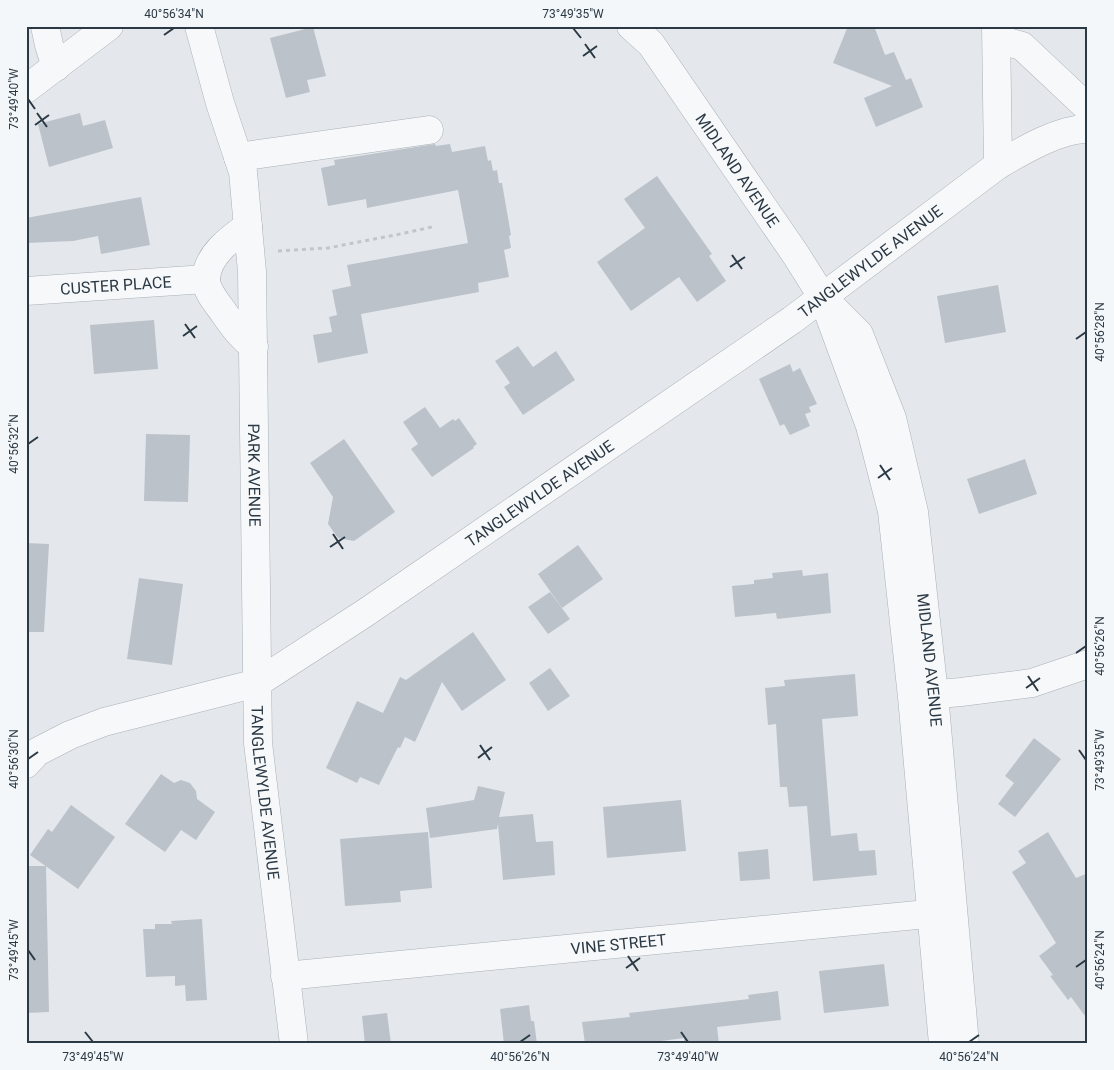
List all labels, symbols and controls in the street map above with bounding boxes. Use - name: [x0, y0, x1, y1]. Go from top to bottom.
- text: 40°56'34"N: [144, 7, 204, 21]
- text: 73°49'35"W: [542, 7, 604, 21]
- text: 73°49'40"W: [7, 68, 21, 130]
- street label: MIDLAND AVENUE: [692, 110, 783, 231]
- street label: TANGLEWYLDE AVENUE: [795, 201, 946, 322]
- street label: CUSTER PLACE: [60, 272, 172, 299]
- text: 40°56'28"N: [1093, 302, 1107, 362]
- text: 40°56'32"N: [7, 414, 21, 474]
- street label: PARK AVENUE: [244, 423, 264, 527]
- street label: TANGLEWYLDE AVENUE: [462, 436, 617, 551]
- street label: MIDLAND AVENUE: [913, 592, 946, 727]
- text: 40°56'26"N: [1093, 616, 1107, 676]
- street label: TANGLEWYLDE AVENUE: [248, 705, 283, 881]
- text: 40°56'30"N: [7, 729, 21, 789]
- text: 73°49'35"W: [1093, 729, 1107, 791]
- text: 73°49'45"W: [7, 919, 21, 981]
- street label: VINE STREET: [570, 930, 668, 958]
- text: 40°56'24"N: [1093, 930, 1107, 990]
- text: 73°49'45"W: [62, 1050, 124, 1064]
- text: 40°56'26"N: [490, 1050, 550, 1064]
- text: 73°49'40"W: [657, 1050, 719, 1064]
- text: 40°56'24"N: [939, 1050, 999, 1064]

